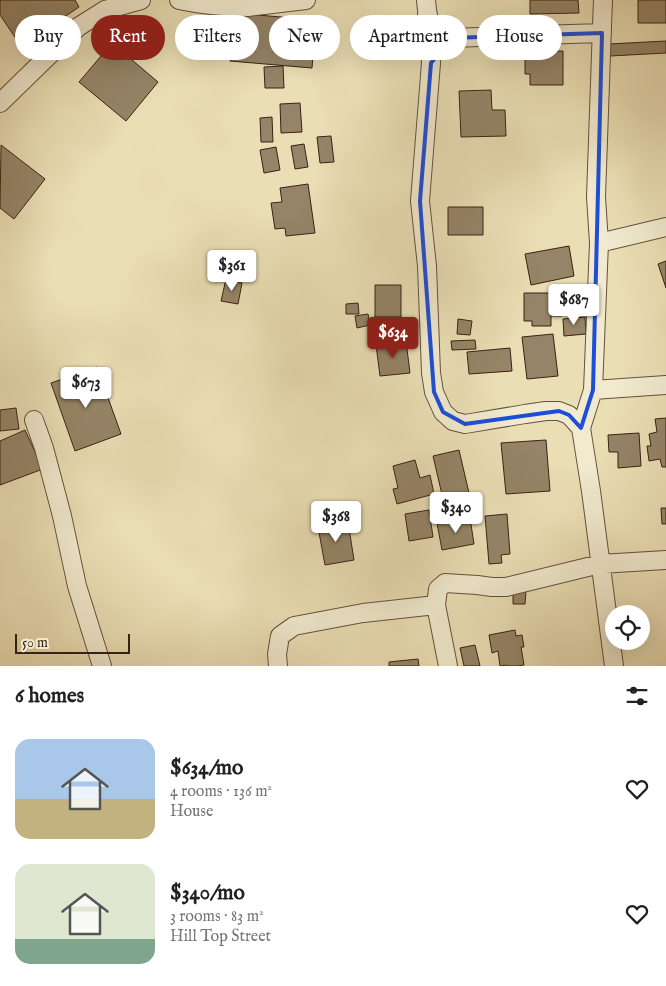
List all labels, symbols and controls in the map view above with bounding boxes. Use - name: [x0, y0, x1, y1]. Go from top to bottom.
- chip: Buy: [15, 15, 81, 60]
- chip: Rent: [91, 15, 165, 60]
- chip: Filters: [175, 15, 259, 60]
- chip: New: [269, 15, 340, 60]
- chip: Apartment: [350, 15, 467, 60]
- chip: House: [477, 15, 562, 60]
- pin: $361: [202, 250, 262, 292]
- text: $361: [218, 256, 246, 276]
- pin: $687: [544, 284, 604, 326]
- text: $687: [559, 290, 589, 310]
- pin: $634: [363, 316, 423, 359]
- text: $634: [378, 323, 408, 343]
- pin: $673: [56, 366, 116, 409]
- text: $673: [71, 373, 101, 393]
- pin: $340: [426, 492, 486, 534]
- text: $340: [441, 498, 471, 518]
- pin: $368: [306, 500, 366, 543]
- text: $368: [322, 507, 350, 527]
- map controls: [605, 605, 650, 650]
- button: locate: [605, 605, 650, 650]
- scale bar: [15, 631, 130, 654]
- text: 50 m: [22, 634, 48, 652]
- icon: filters: [623, 682, 651, 710]
- text: 6 homes: [15, 683, 84, 710]
- text: $634/mo: [170, 755, 243, 782]
- icon: home: [55, 759, 115, 819]
- icon: heart: [623, 775, 651, 803]
- text: 4 rooms · 136 m²: [170, 782, 272, 802]
- text: House: [170, 802, 213, 822]
- text: $340/mo: [170, 880, 245, 907]
- icon: home: [55, 884, 115, 944]
- icon: heart: [623, 900, 651, 928]
- text: 3 rooms · 83 m²: [170, 907, 264, 927]
- text: Hill Top Street: [170, 927, 271, 947]

